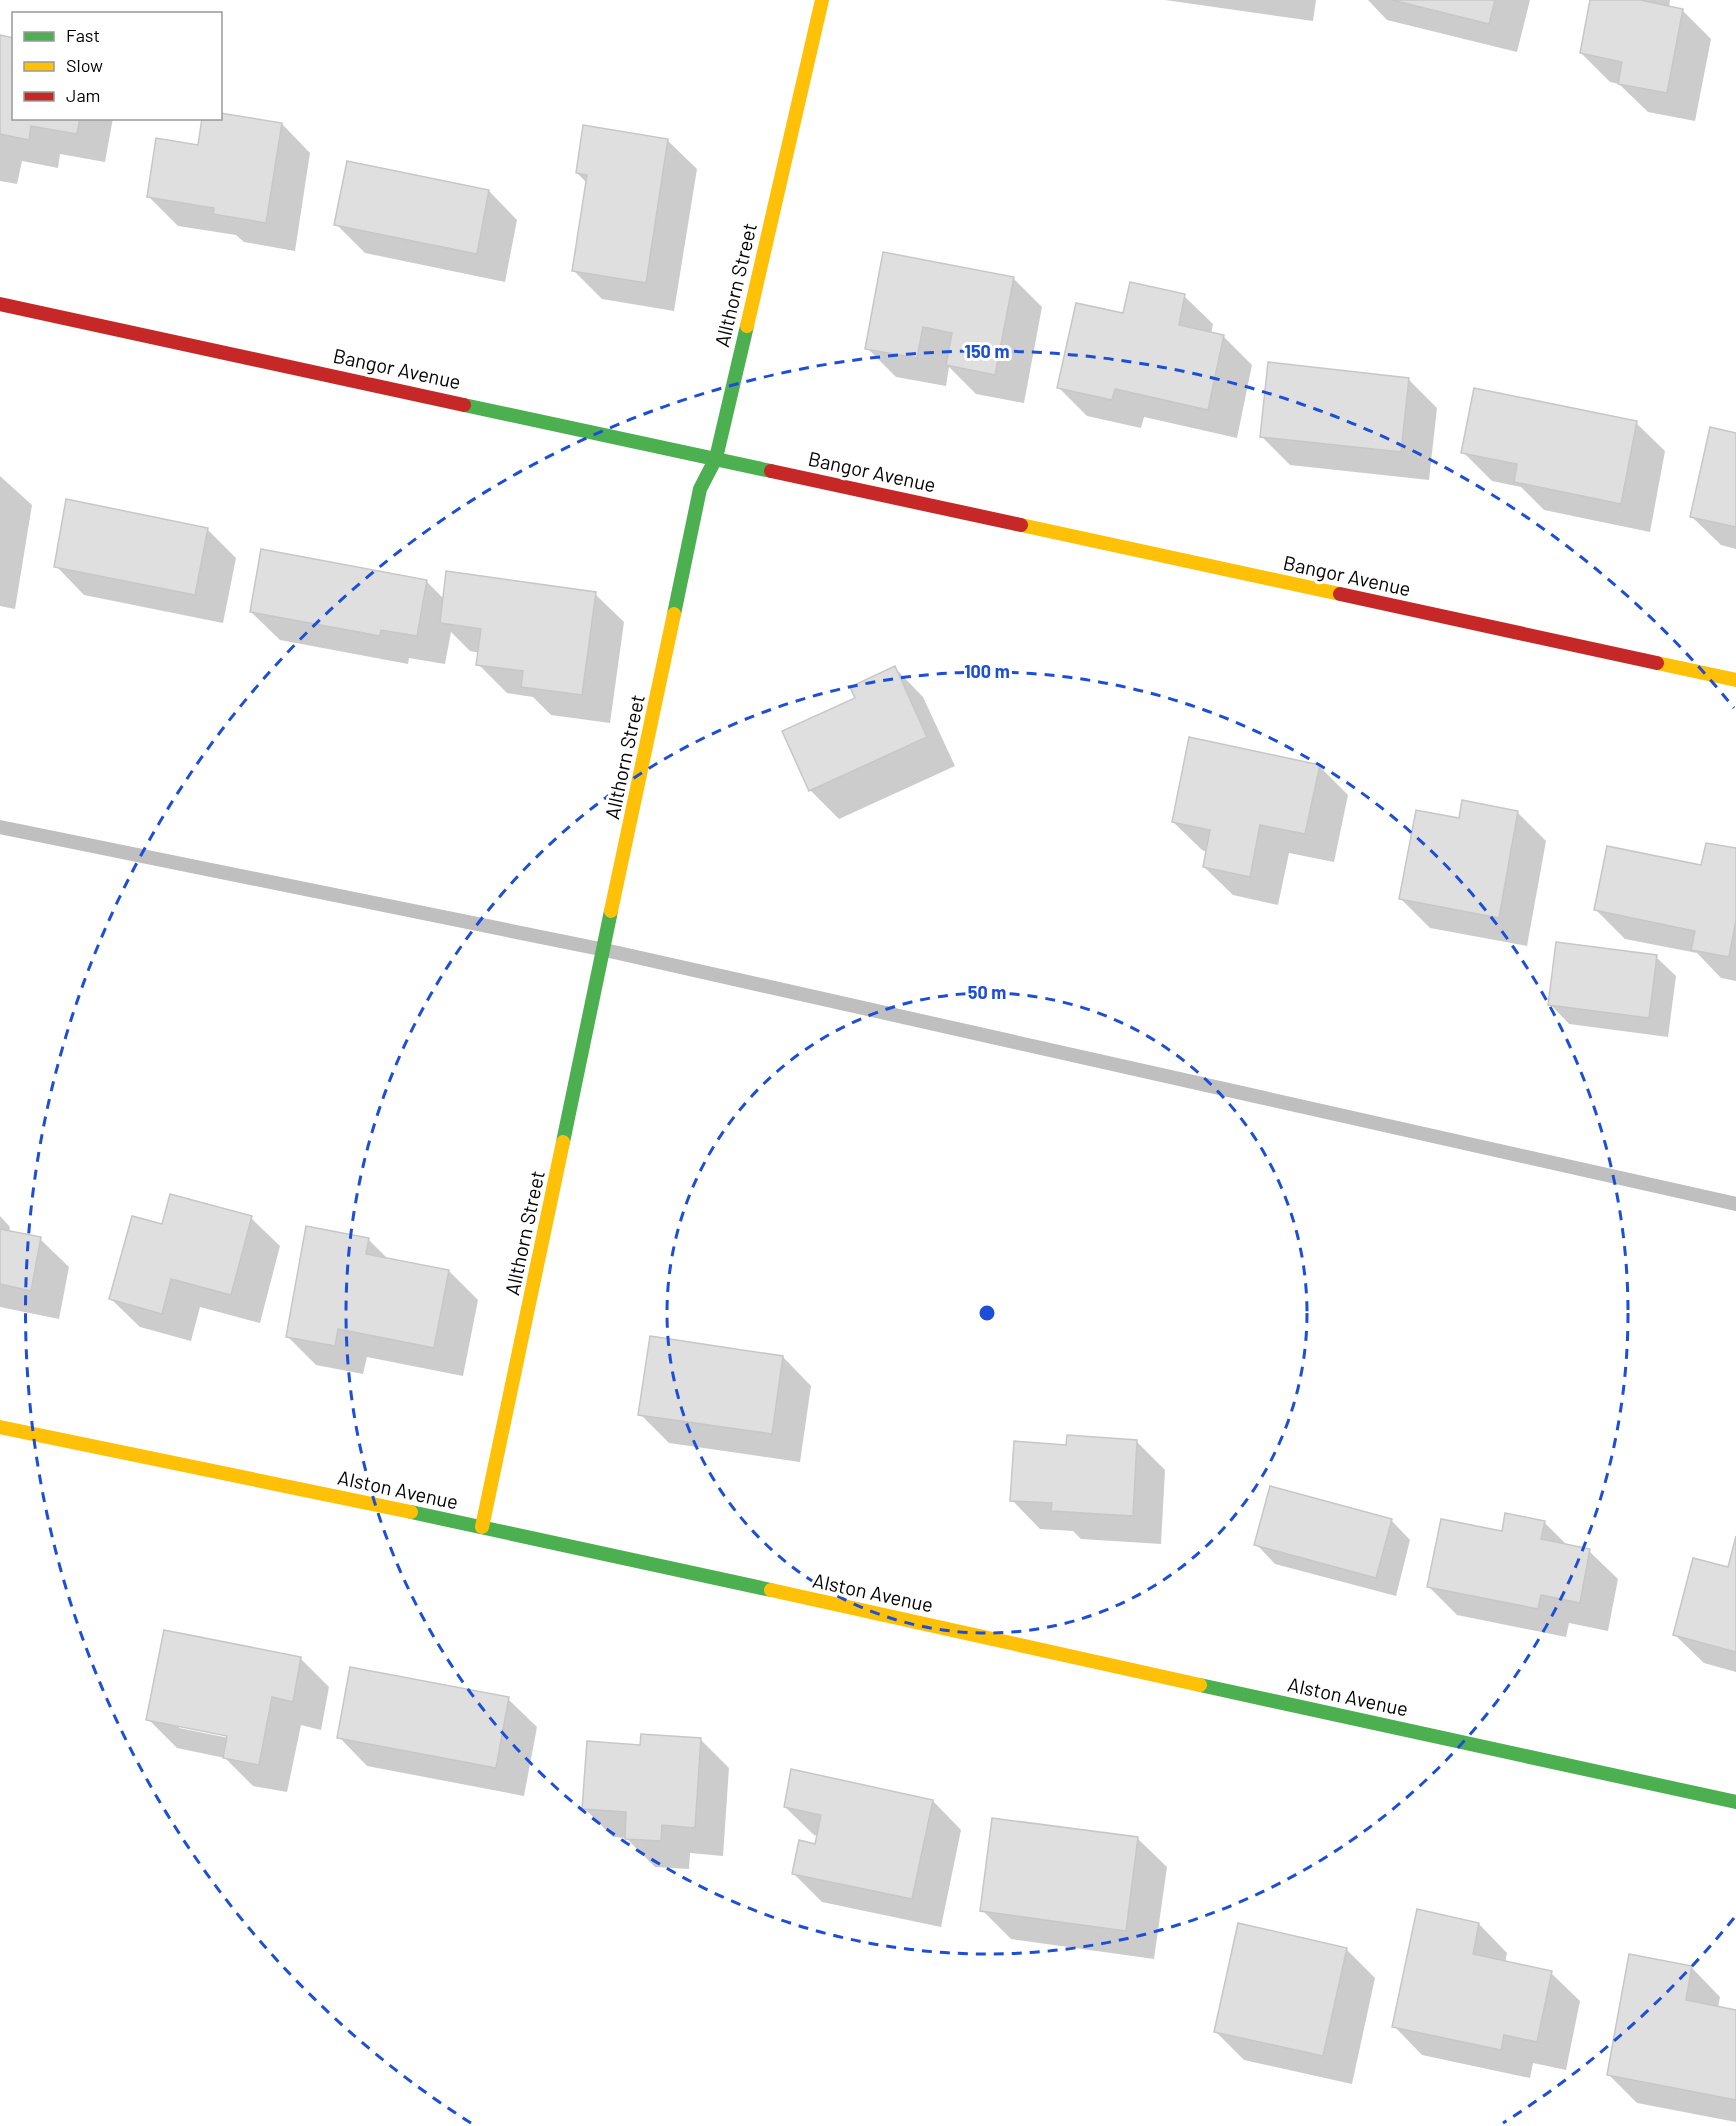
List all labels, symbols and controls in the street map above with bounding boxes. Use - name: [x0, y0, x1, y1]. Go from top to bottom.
- legend: [12, 12, 222, 120]
- text: Fast: [66, 24, 100, 46]
- text: Slow: [66, 54, 103, 76]
- text: Jam: [66, 84, 100, 106]
- street label: Allthorn Street: [709, 220, 761, 349]
- text: 150 m: [965, 340, 1009, 362]
- street label: Bangor Avenue: [331, 343, 463, 393]
- street label: Bangor Avenue: [806, 446, 938, 496]
- street label: Bangor Avenue: [1281, 550, 1413, 600]
- text: 100 m: [964, 660, 1010, 682]
- street label: Allthorn Street: [599, 692, 649, 821]
- text: 50 m: [968, 981, 1006, 1003]
- street label: Allthorn Street: [499, 1168, 549, 1297]
- centre of rings: [977, 1303, 997, 1323]
- street label: Alston Avenue: [336, 1465, 461, 1514]
- street label: Alston Avenue: [811, 1568, 936, 1617]
- street label: Alston Avenue: [1286, 1672, 1411, 1721]

